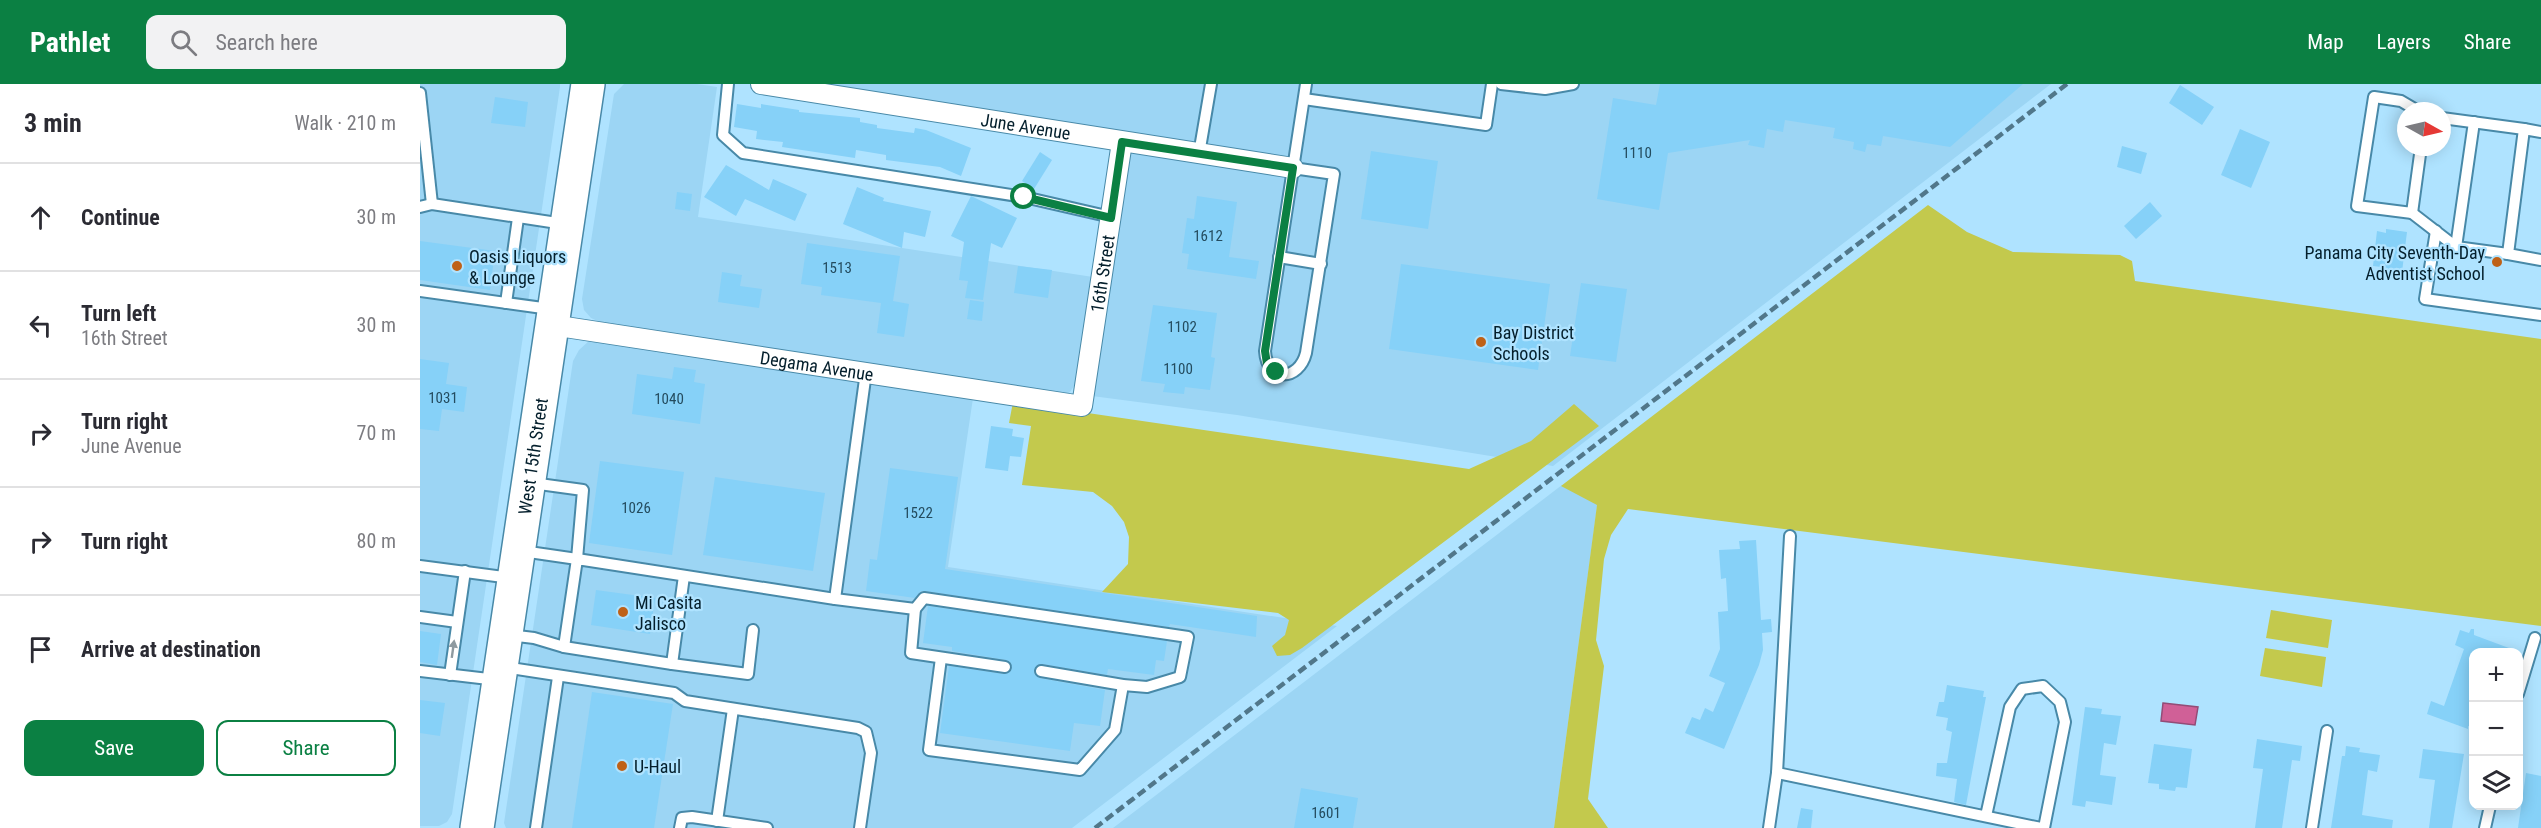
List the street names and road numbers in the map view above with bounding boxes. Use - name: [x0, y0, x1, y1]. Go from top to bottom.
- street label: June Avenue: [979, 108, 1072, 143]
- street label: 16th Street: [1086, 233, 1118, 314]
- street label: Degama Avenue: [759, 346, 875, 385]
- street label: West 15th Street: [513, 396, 552, 516]

